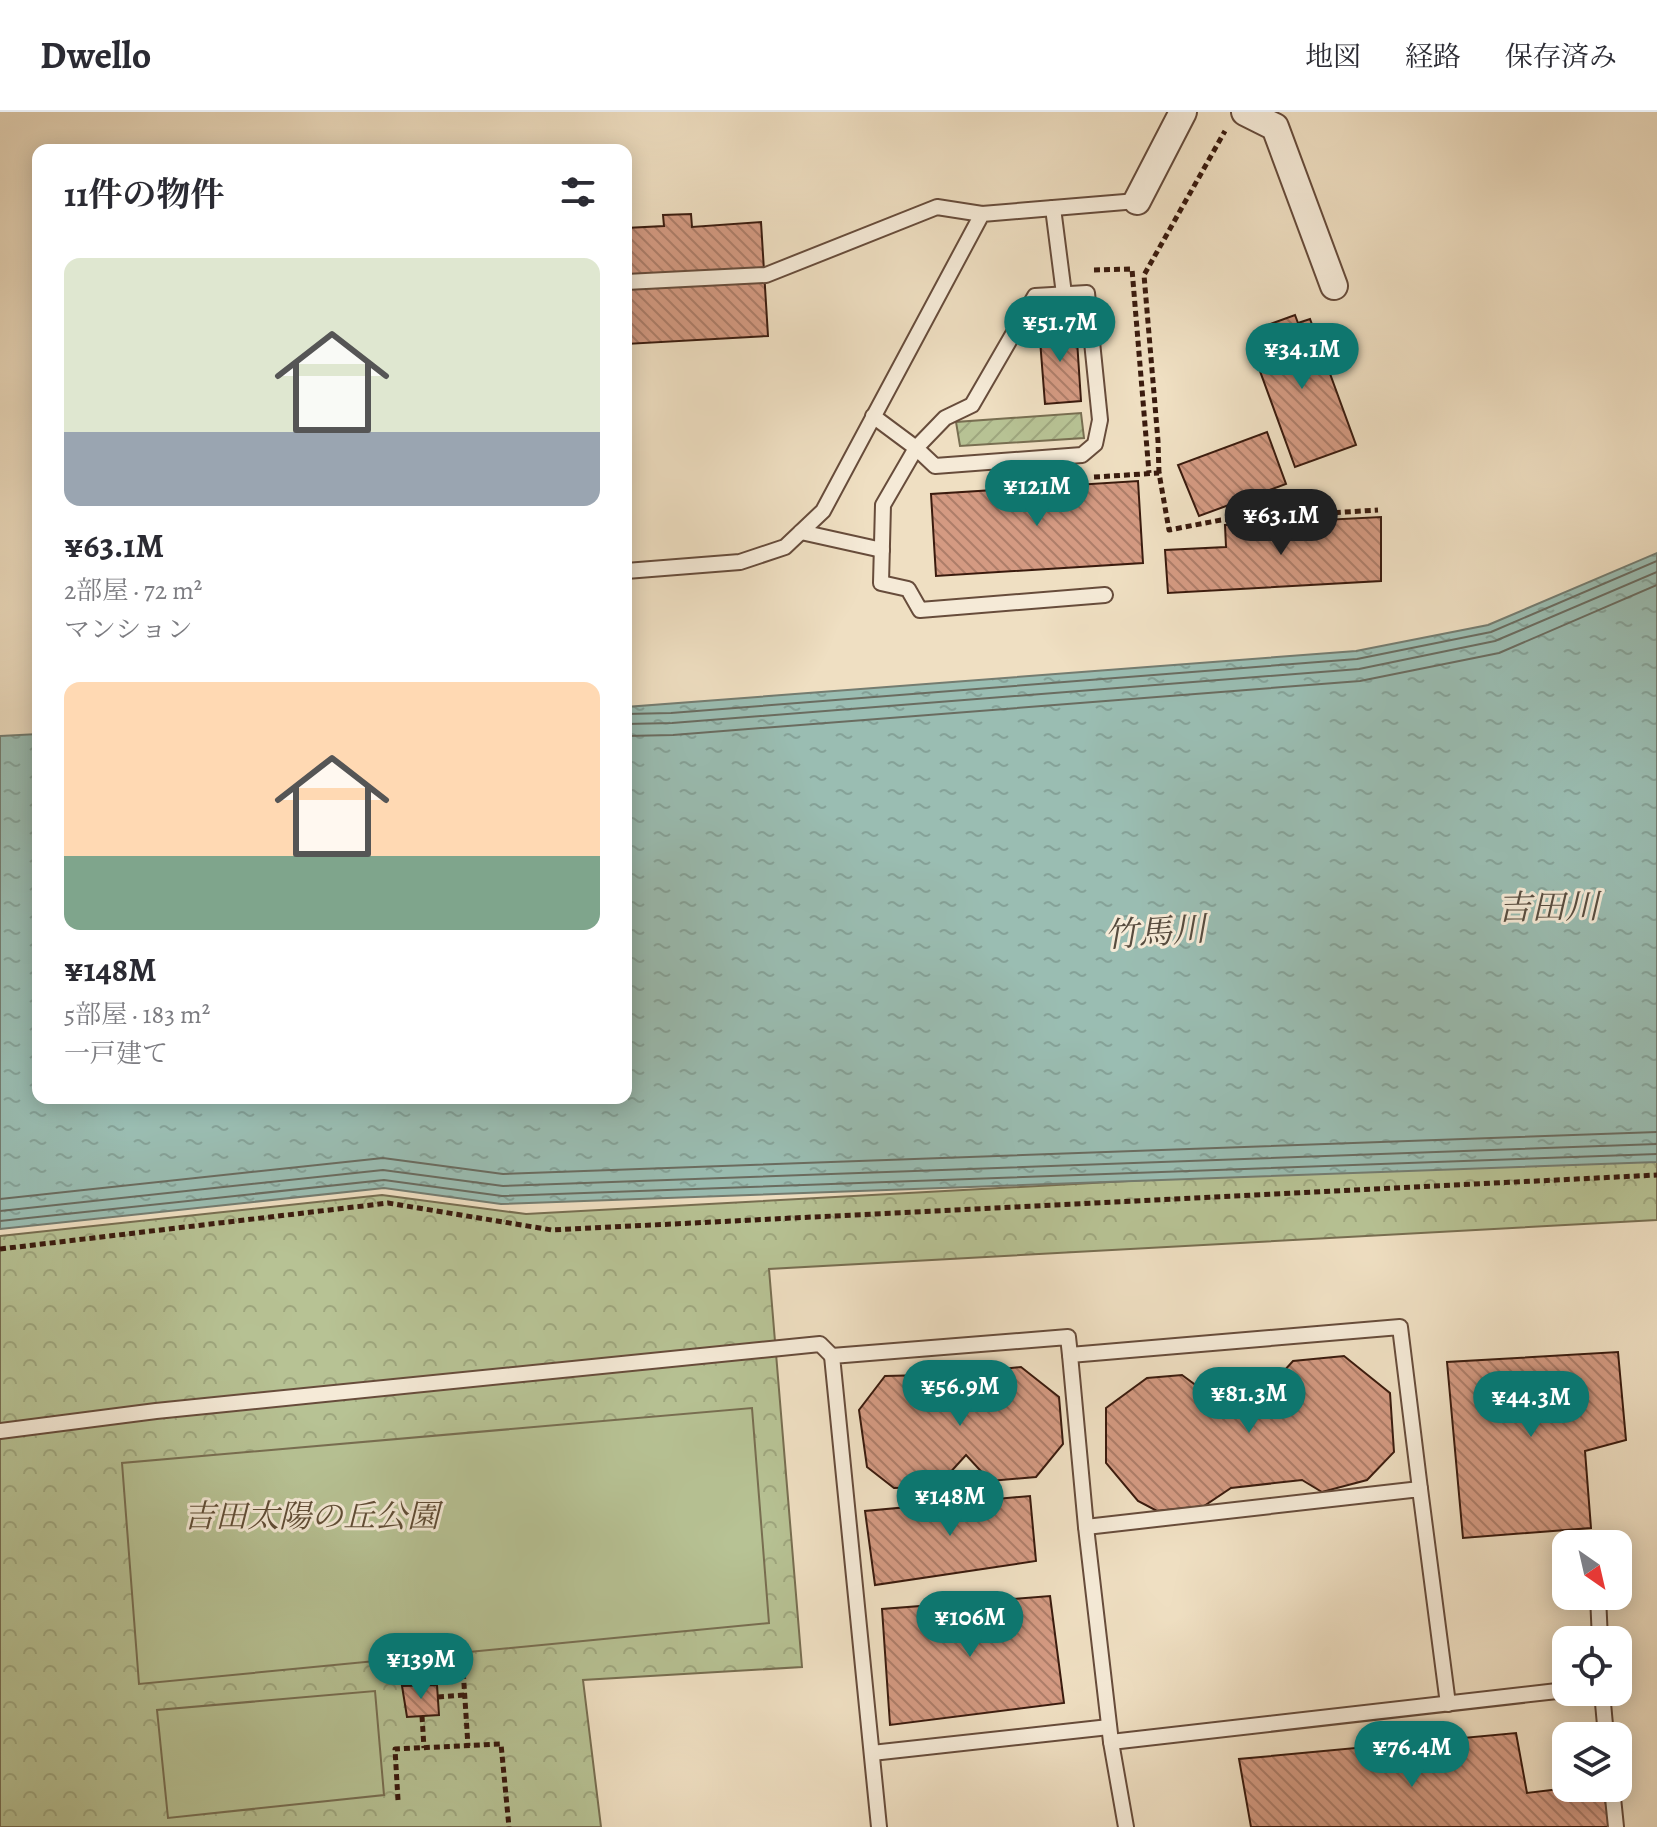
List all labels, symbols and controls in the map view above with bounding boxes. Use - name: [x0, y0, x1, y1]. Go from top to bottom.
- text: Dwello: [40, 29, 151, 81]
- text: 地図: [1305, 38, 1361, 76]
- text: 経路: [1405, 38, 1461, 76]
- text: 保存済み: [1505, 38, 1617, 76]
- icon: filters: [556, 170, 600, 214]
- text: 11件の物件: [64, 171, 224, 218]
- pin: ¥51.7M: [995, 296, 1125, 364]
- text: ¥51.7M: [1022, 304, 1098, 339]
- icon: home: [260, 310, 404, 454]
- pin: ¥34.1M: [1237, 323, 1367, 391]
- text: ¥34.1M: [1264, 331, 1340, 366]
- pin: ¥121M: [981, 460, 1093, 528]
- text: ¥121M: [1003, 468, 1071, 503]
- pin: ¥63.1M: [1216, 489, 1346, 557]
- text: ¥63.1M: [1243, 497, 1319, 532]
- text: ¥63.1M: [64, 522, 164, 569]
- text: 2部屋 · 72 m²: [64, 573, 202, 608]
- text: マンション: [64, 612, 193, 647]
- icon: home: [260, 734, 404, 878]
- water label: 吉田川: [1497, 883, 1603, 931]
- water label: 竹馬川: [1102, 905, 1212, 959]
- text: ¥148M: [64, 946, 157, 993]
- text: 5部屋 · 183 m²: [64, 997, 210, 1032]
- text: 一戸建て: [64, 1036, 168, 1071]
- pin: ¥56.9M: [895, 1360, 1025, 1428]
- pin: ¥81.3M: [1184, 1367, 1314, 1435]
- text: ¥56.9M: [920, 1368, 1000, 1403]
- pin: ¥44.3M: [1466, 1371, 1596, 1439]
- text: ¥81.3M: [1211, 1375, 1287, 1410]
- text: ¥44.3M: [1491, 1379, 1571, 1414]
- pin: ¥148M: [894, 1470, 1006, 1538]
- text: ¥148M: [915, 1478, 985, 1513]
- park label: 吉田太陽の丘公園: [183, 1494, 444, 1538]
- north arrow: [1552, 1530, 1632, 1610]
- map controls: [1552, 1530, 1632, 1802]
- pin: ¥106M: [914, 1591, 1026, 1659]
- text: ¥106M: [934, 1599, 1006, 1634]
- button: locate: [1552, 1626, 1632, 1706]
- pin: ¥139M: [365, 1633, 477, 1701]
- text: ¥139M: [386, 1641, 456, 1676]
- pin: ¥76.4M: [1347, 1721, 1477, 1789]
- button: layers: [1552, 1722, 1632, 1802]
- text: ¥76.4M: [1372, 1729, 1452, 1764]

